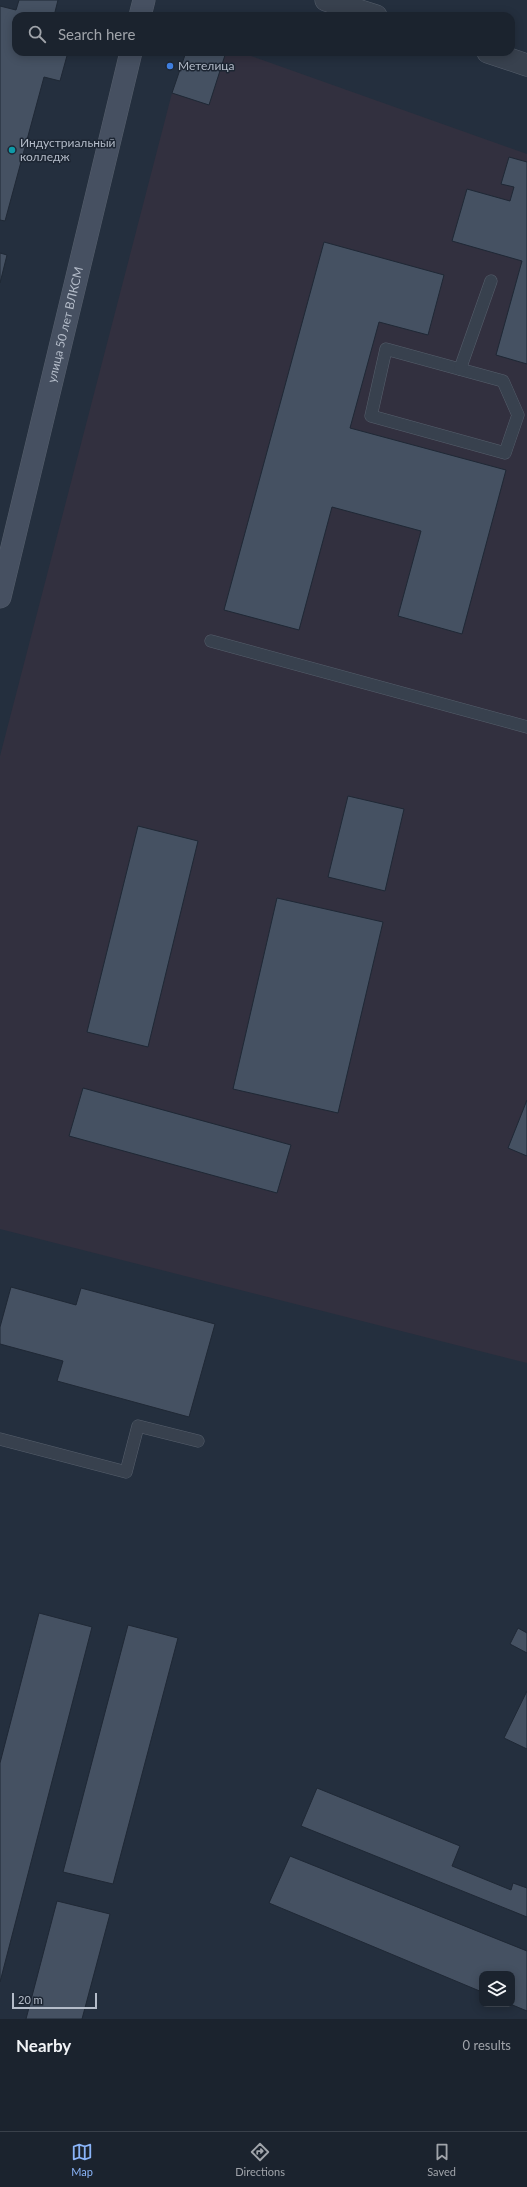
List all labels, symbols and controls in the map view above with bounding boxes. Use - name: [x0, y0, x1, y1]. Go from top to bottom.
- search box: [12, 12, 515, 56]
- icon: search: [26, 23, 48, 45]
- text: Search here: [58, 25, 135, 43]
- place label: Метелица: [178, 58, 235, 73]
- marker: Метелица: [165, 61, 175, 71]
- place label: Индустриальный колледж: [20, 135, 116, 164]
- marker: Индустриальный колледж: [7, 145, 17, 155]
- street label: улица 50 лет ВЛКСМ: [44, 265, 86, 384]
- map controls: [479, 1971, 515, 2007]
- button: layers: [479, 1971, 515, 2007]
- scale bar: [12, 1991, 97, 2010]
- text: 20 m: [18, 1993, 43, 2006]
- text: Nearby: [16, 2035, 71, 2056]
- text: 0 results: [463, 2037, 511, 2053]
- tab: Map: [71, 2141, 93, 2178]
- tab: Directions: [235, 2141, 285, 2178]
- tab: Saved: [427, 2141, 456, 2178]

